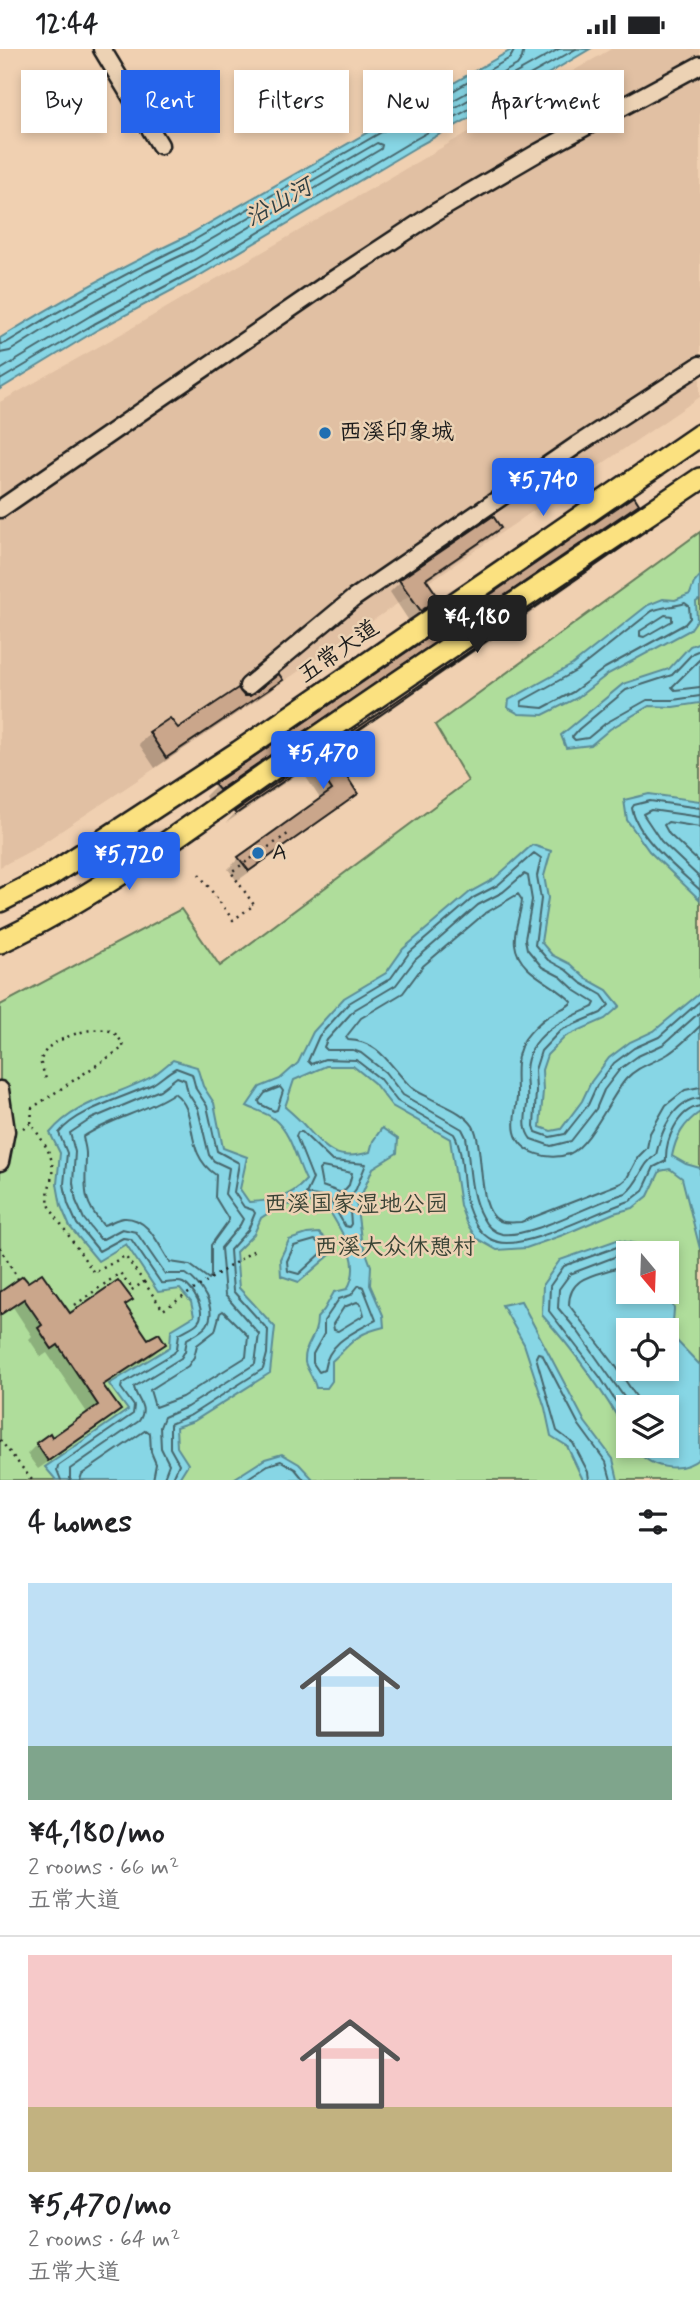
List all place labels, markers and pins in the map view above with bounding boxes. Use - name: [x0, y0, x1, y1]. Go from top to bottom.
- place label: 西溪印象城: [339, 418, 454, 448]
- marker: 西溪印象城: [317, 425, 333, 441]
- pin: ¥5,740: [486, 459, 600, 518]
- pin: ¥4,180: [420, 595, 534, 655]
- pin: ¥5,470: [266, 731, 380, 791]
- pin: ¥5,720: [72, 833, 186, 892]
- place label: A: [272, 838, 287, 868]
- marker: A: [250, 845, 266, 861]

